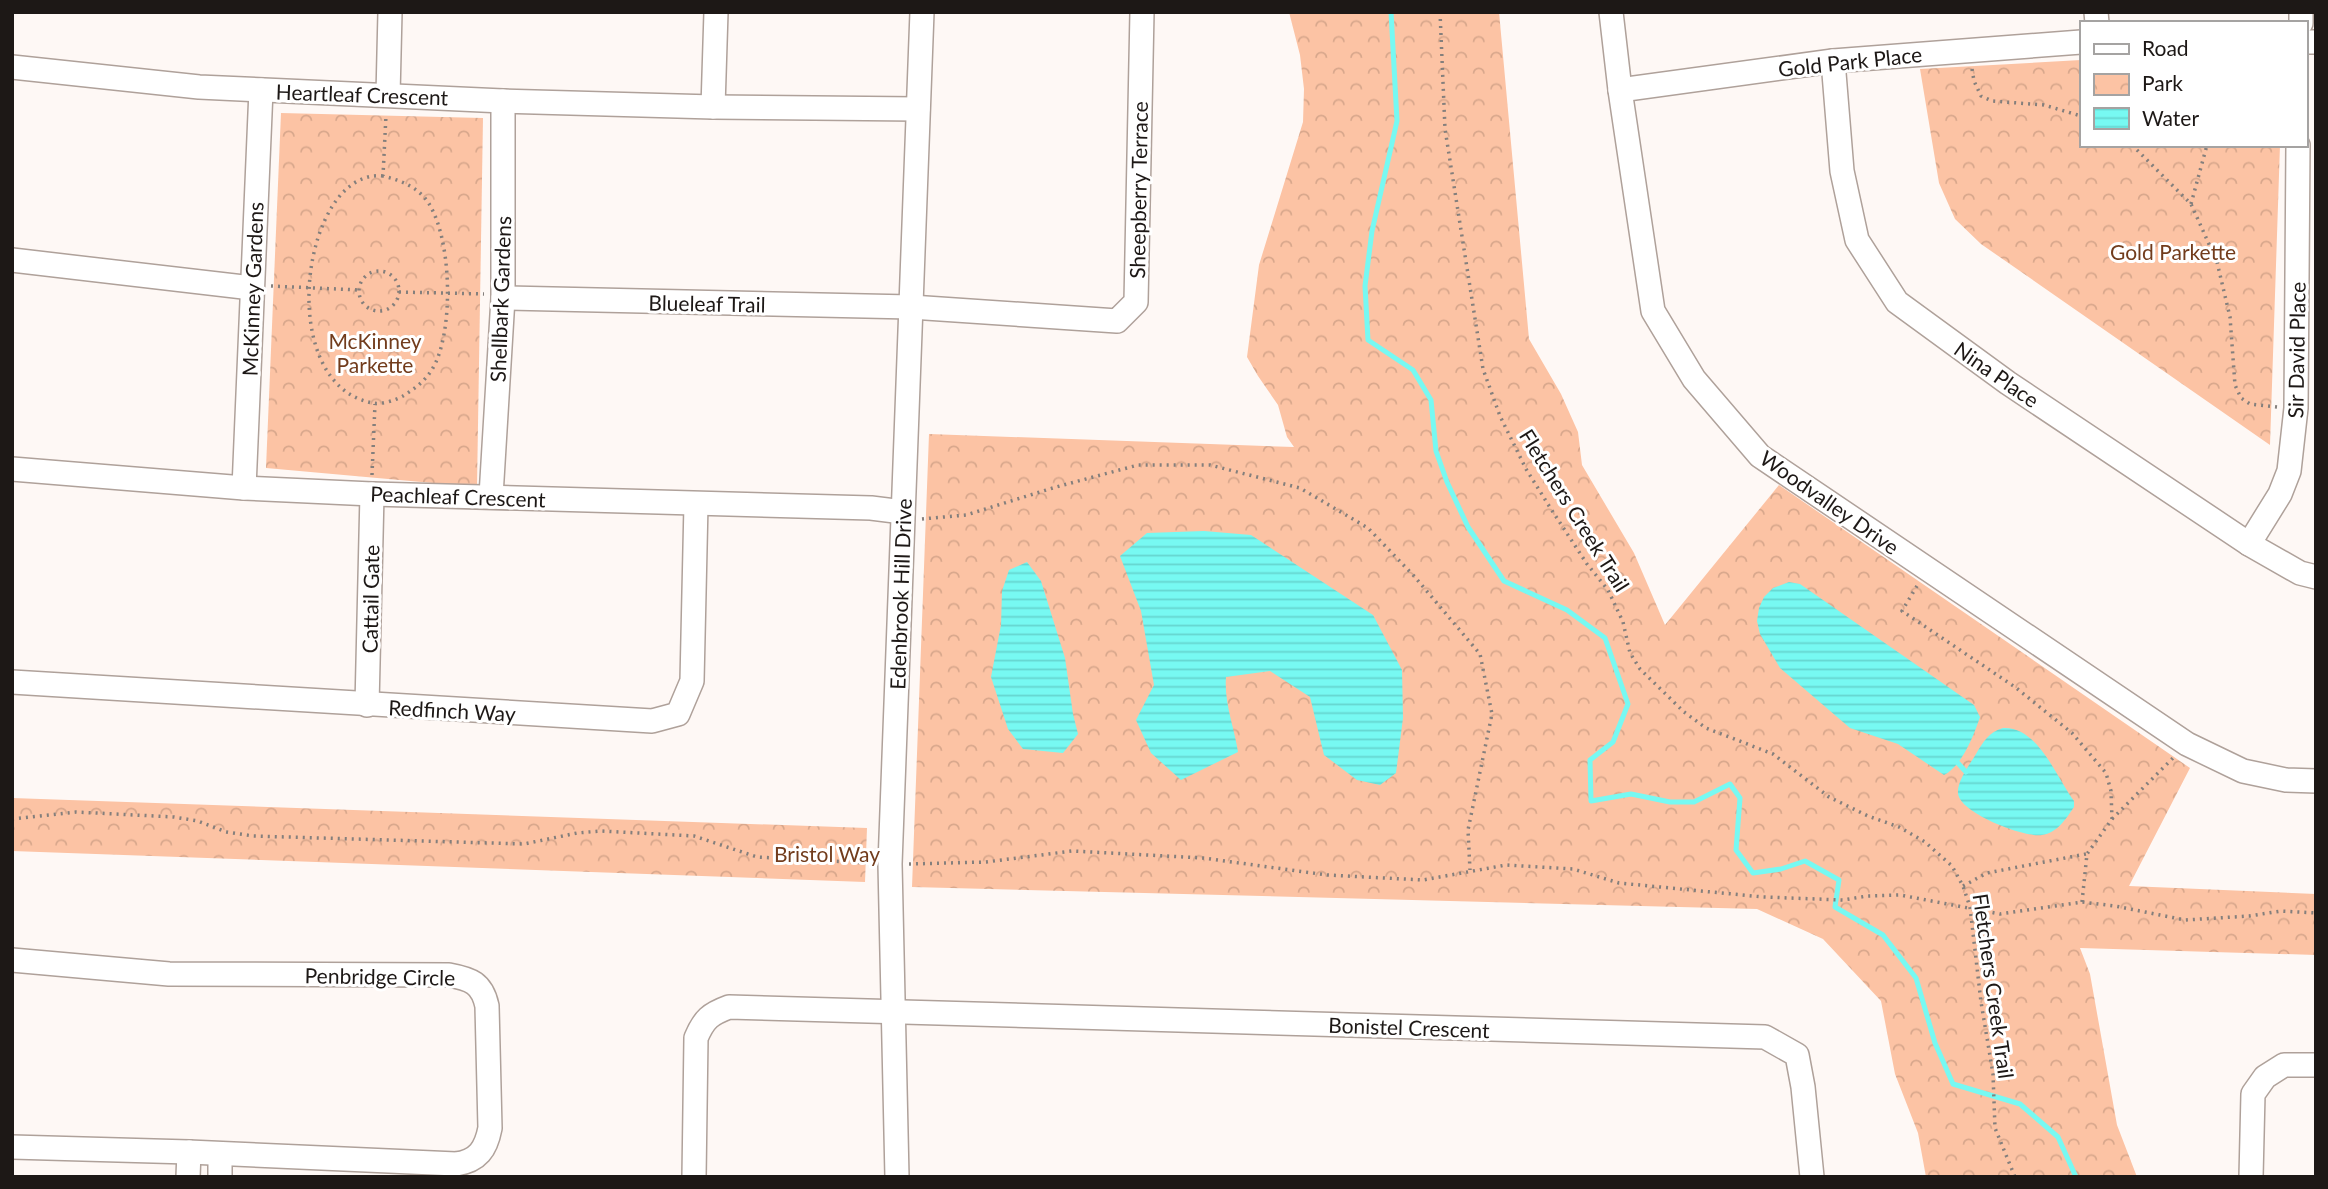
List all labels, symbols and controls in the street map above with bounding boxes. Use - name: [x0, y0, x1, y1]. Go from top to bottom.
- legend: [2080, 21, 2307, 147]
- text: Road: [2142, 35, 2189, 60]
- street label: Gold Park Place: [1777, 41, 1923, 81]
- text: Park: [2142, 70, 2183, 95]
- street label: Heartleaf Crescent: [275, 78, 449, 110]
- street label: Sheepberry Terrace: [1124, 101, 1152, 279]
- text: Water: [2142, 105, 2199, 130]
- street label: McKinney Gardens: [236, 201, 268, 377]
- street label: Shellbark Gardens: [485, 215, 515, 383]
- park label: Gold Parkette: [2110, 239, 2236, 264]
- street label: Sir David Place: [2282, 281, 2310, 419]
- street label: Blueleaf Trail: [648, 289, 766, 317]
- park label: McKinney Parkette: [328, 328, 422, 377]
- street label: Nina Place: [1950, 336, 2044, 412]
- street label: Fletchers Creek Trail: [1515, 424, 1635, 596]
- street label: Woodvalley Drive: [1756, 445, 1904, 559]
- street label: Peachleaf Crescent: [370, 480, 547, 512]
- street label: Edenbrook Hill Drive: [884, 498, 916, 690]
- street label: Cattail Gate: [357, 544, 383, 654]
- street label: Redfinch Way: [388, 694, 516, 726]
- park label: Bristol Way: [774, 841, 880, 866]
- street label: Fletchers Creek Trail: [1969, 892, 2019, 1080]
- street label: Penbridge Circle: [304, 962, 456, 990]
- street label: Bonistel Crescent: [1328, 1012, 1491, 1042]

